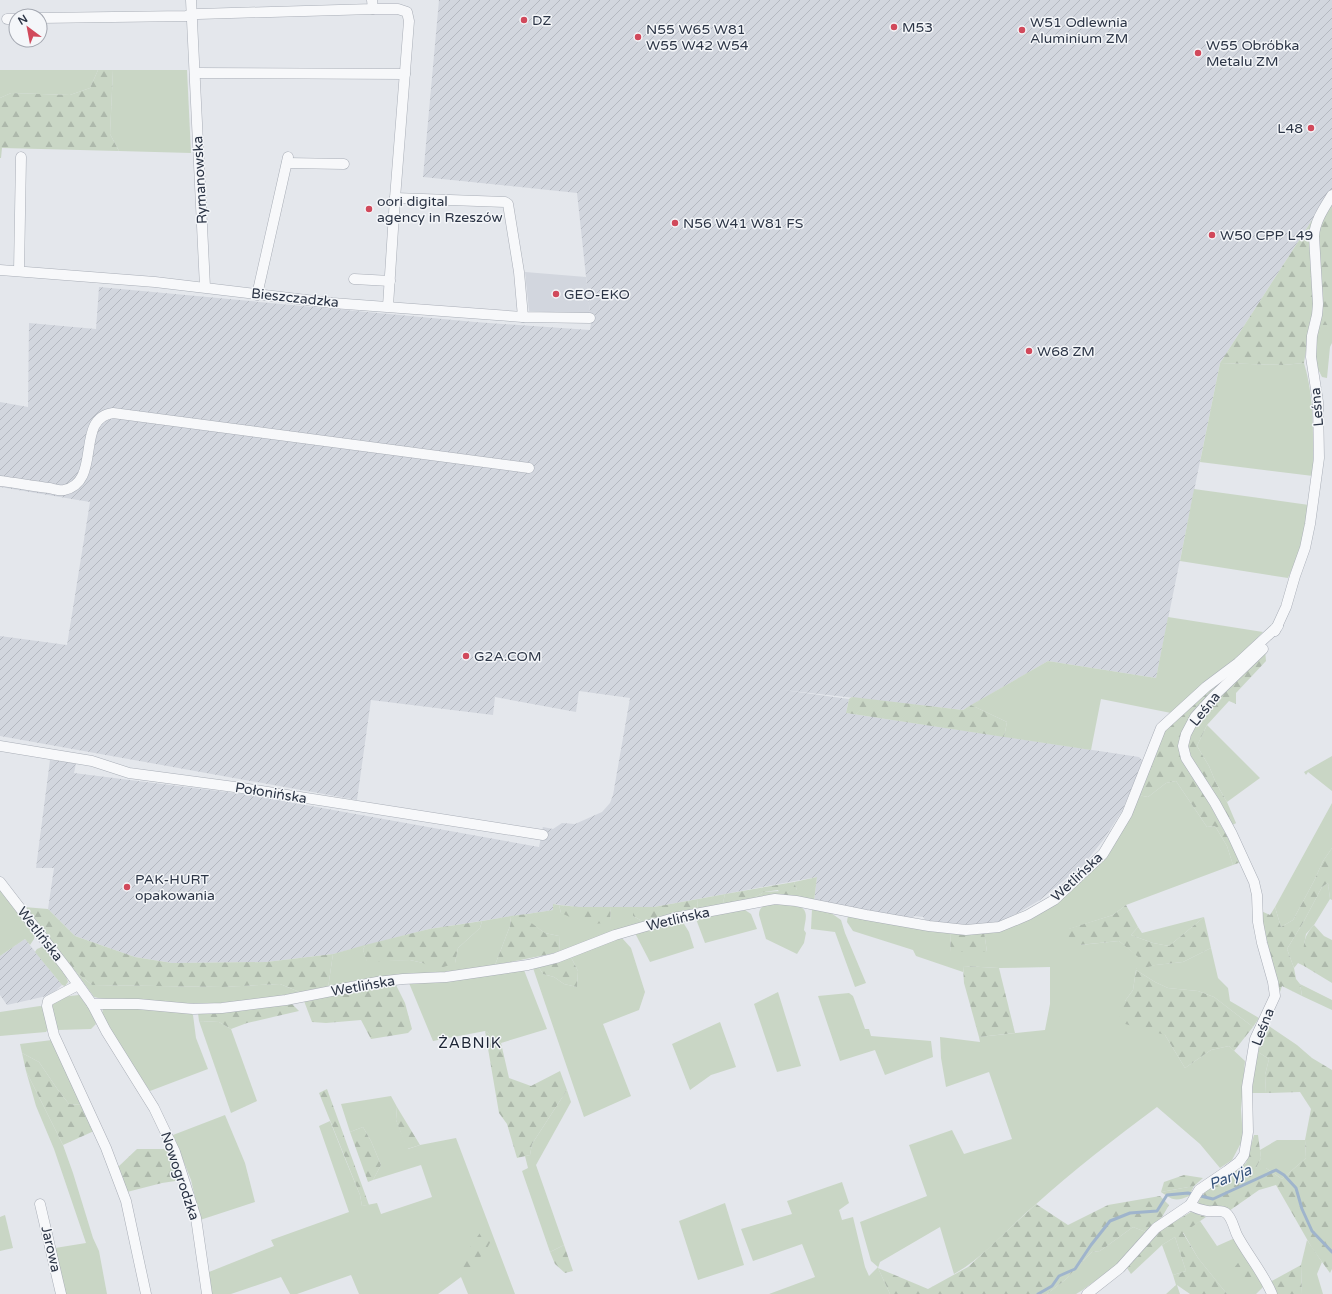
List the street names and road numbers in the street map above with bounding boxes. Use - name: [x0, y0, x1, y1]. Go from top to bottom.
- street label: Rymanowska: [189, 135, 211, 225]
- street label: Bieszczadzka: [250, 285, 340, 311]
- street label: Leśna: [1307, 387, 1327, 427]
- street label: Leśna: [1186, 688, 1224, 730]
- street label: Połonińska: [234, 779, 308, 807]
- street label: Wetlińska: [1048, 849, 1106, 905]
- street label: Wetlińska: [13, 903, 67, 965]
- street label: Wetlińska: [645, 903, 711, 935]
- street label: Wetlińska: [330, 972, 396, 1000]
- street label: Leśna: [1248, 1006, 1278, 1048]
- street label: Nowogrodzka: [157, 1129, 203, 1223]
- street label: Jarowa: [37, 1224, 65, 1274]

